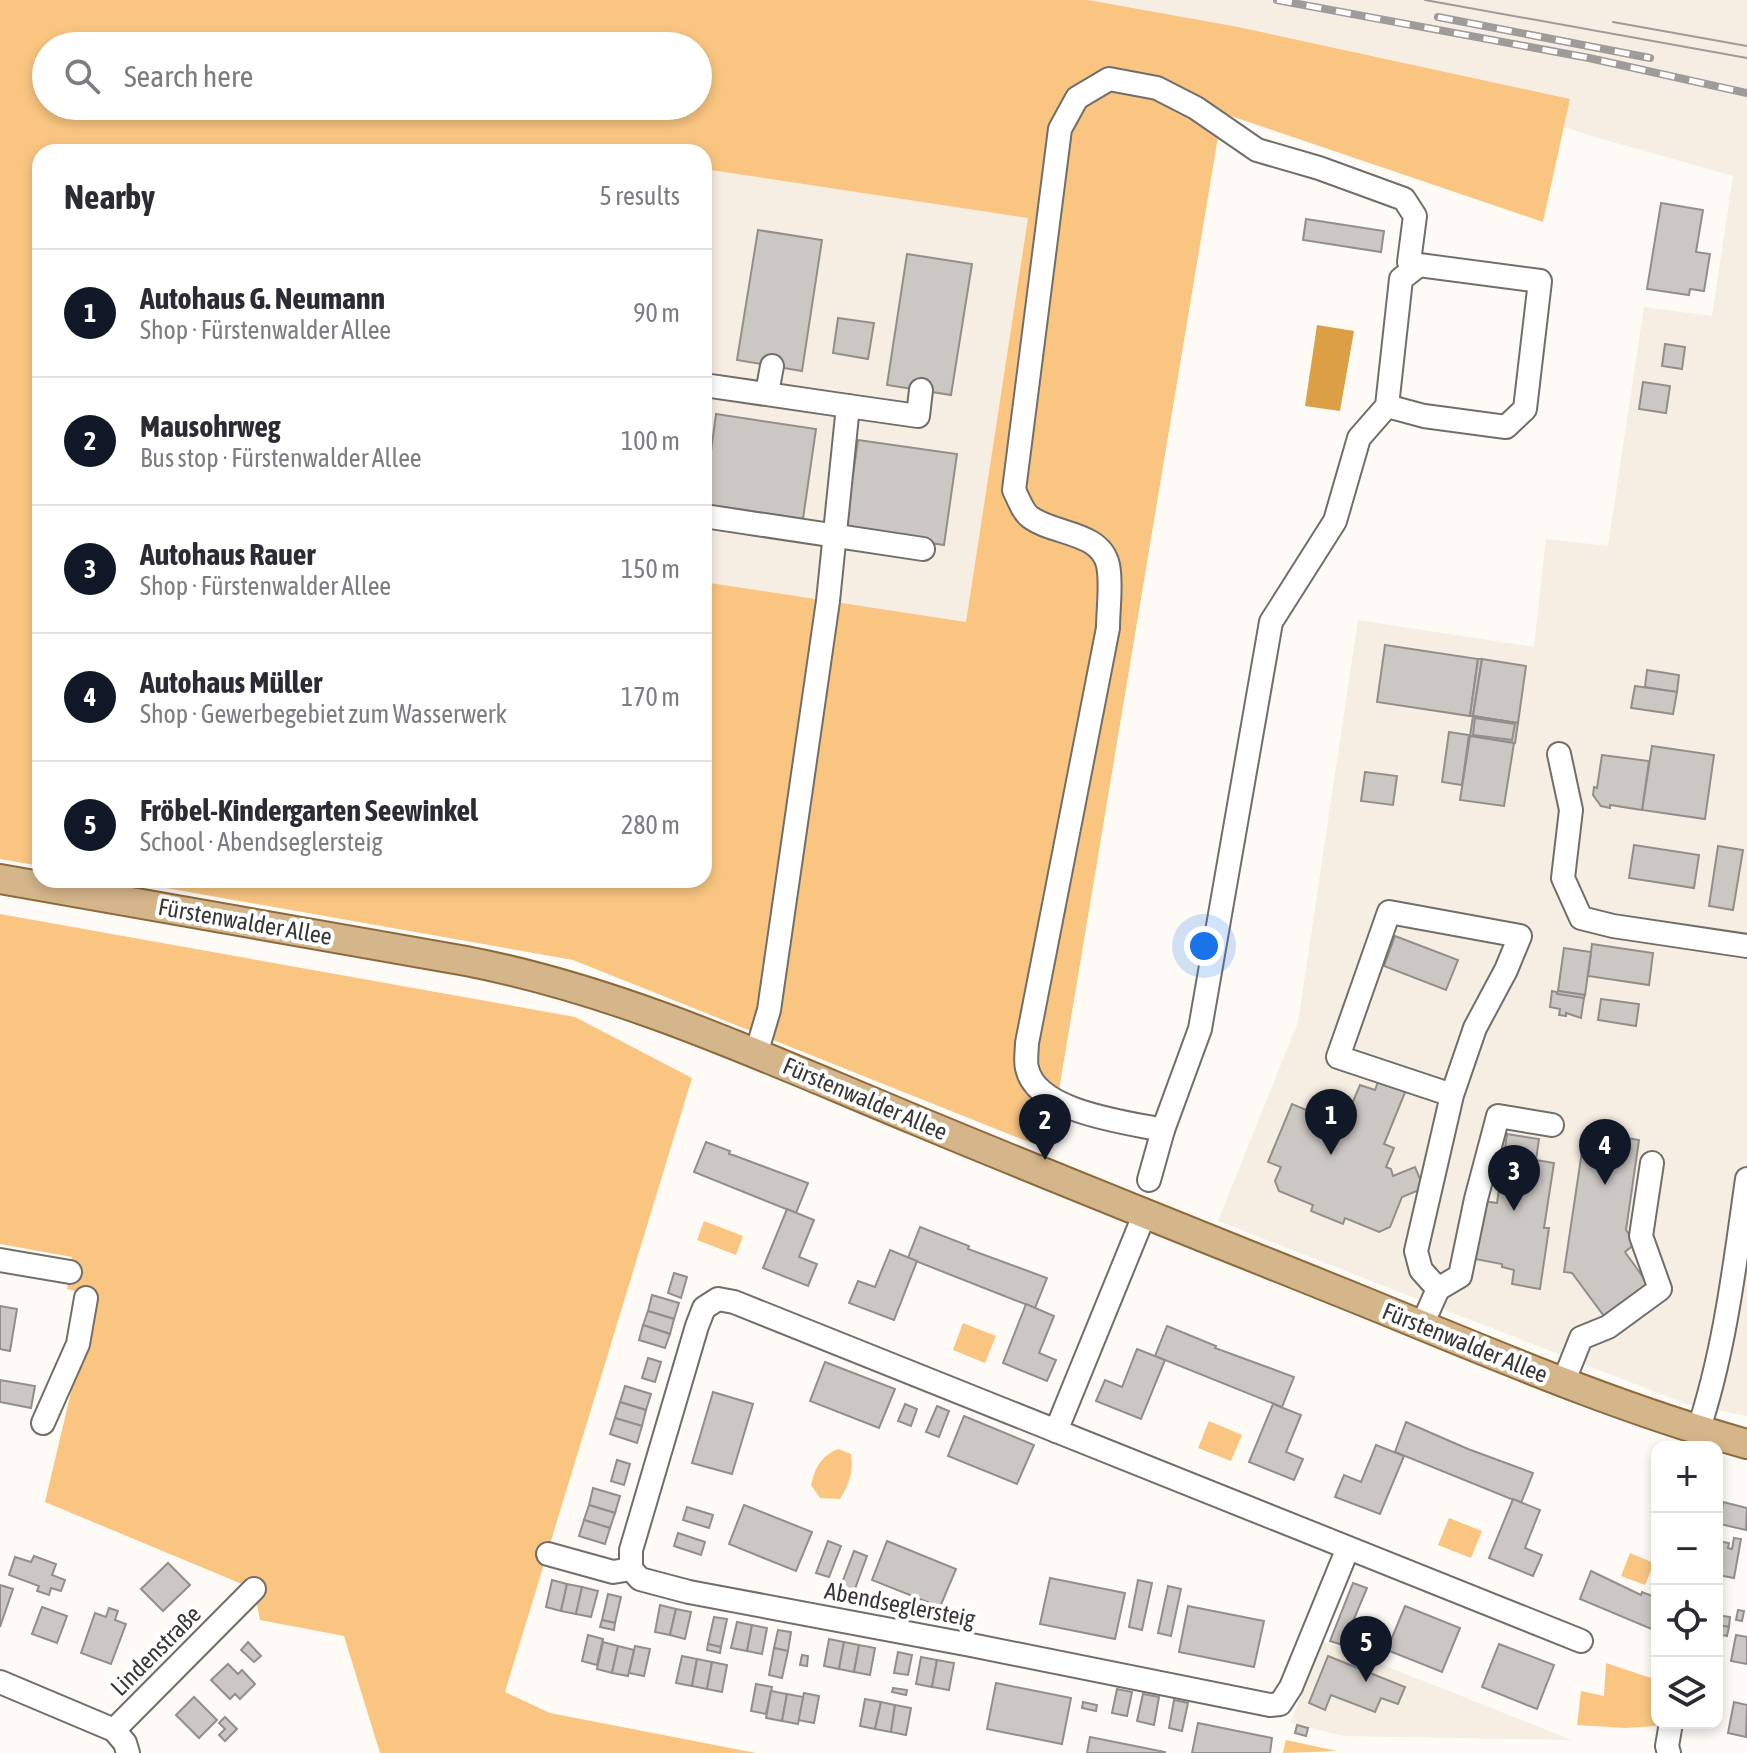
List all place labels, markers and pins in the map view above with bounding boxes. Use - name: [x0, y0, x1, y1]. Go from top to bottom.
- pin: 1: [1305, 1089, 1357, 1155]
- pin: 2: [1019, 1094, 1071, 1160]
- pin: 4: [1579, 1119, 1631, 1185]
- pin: 3: [1488, 1145, 1540, 1211]
- pin: 5: [1340, 1616, 1392, 1682]

